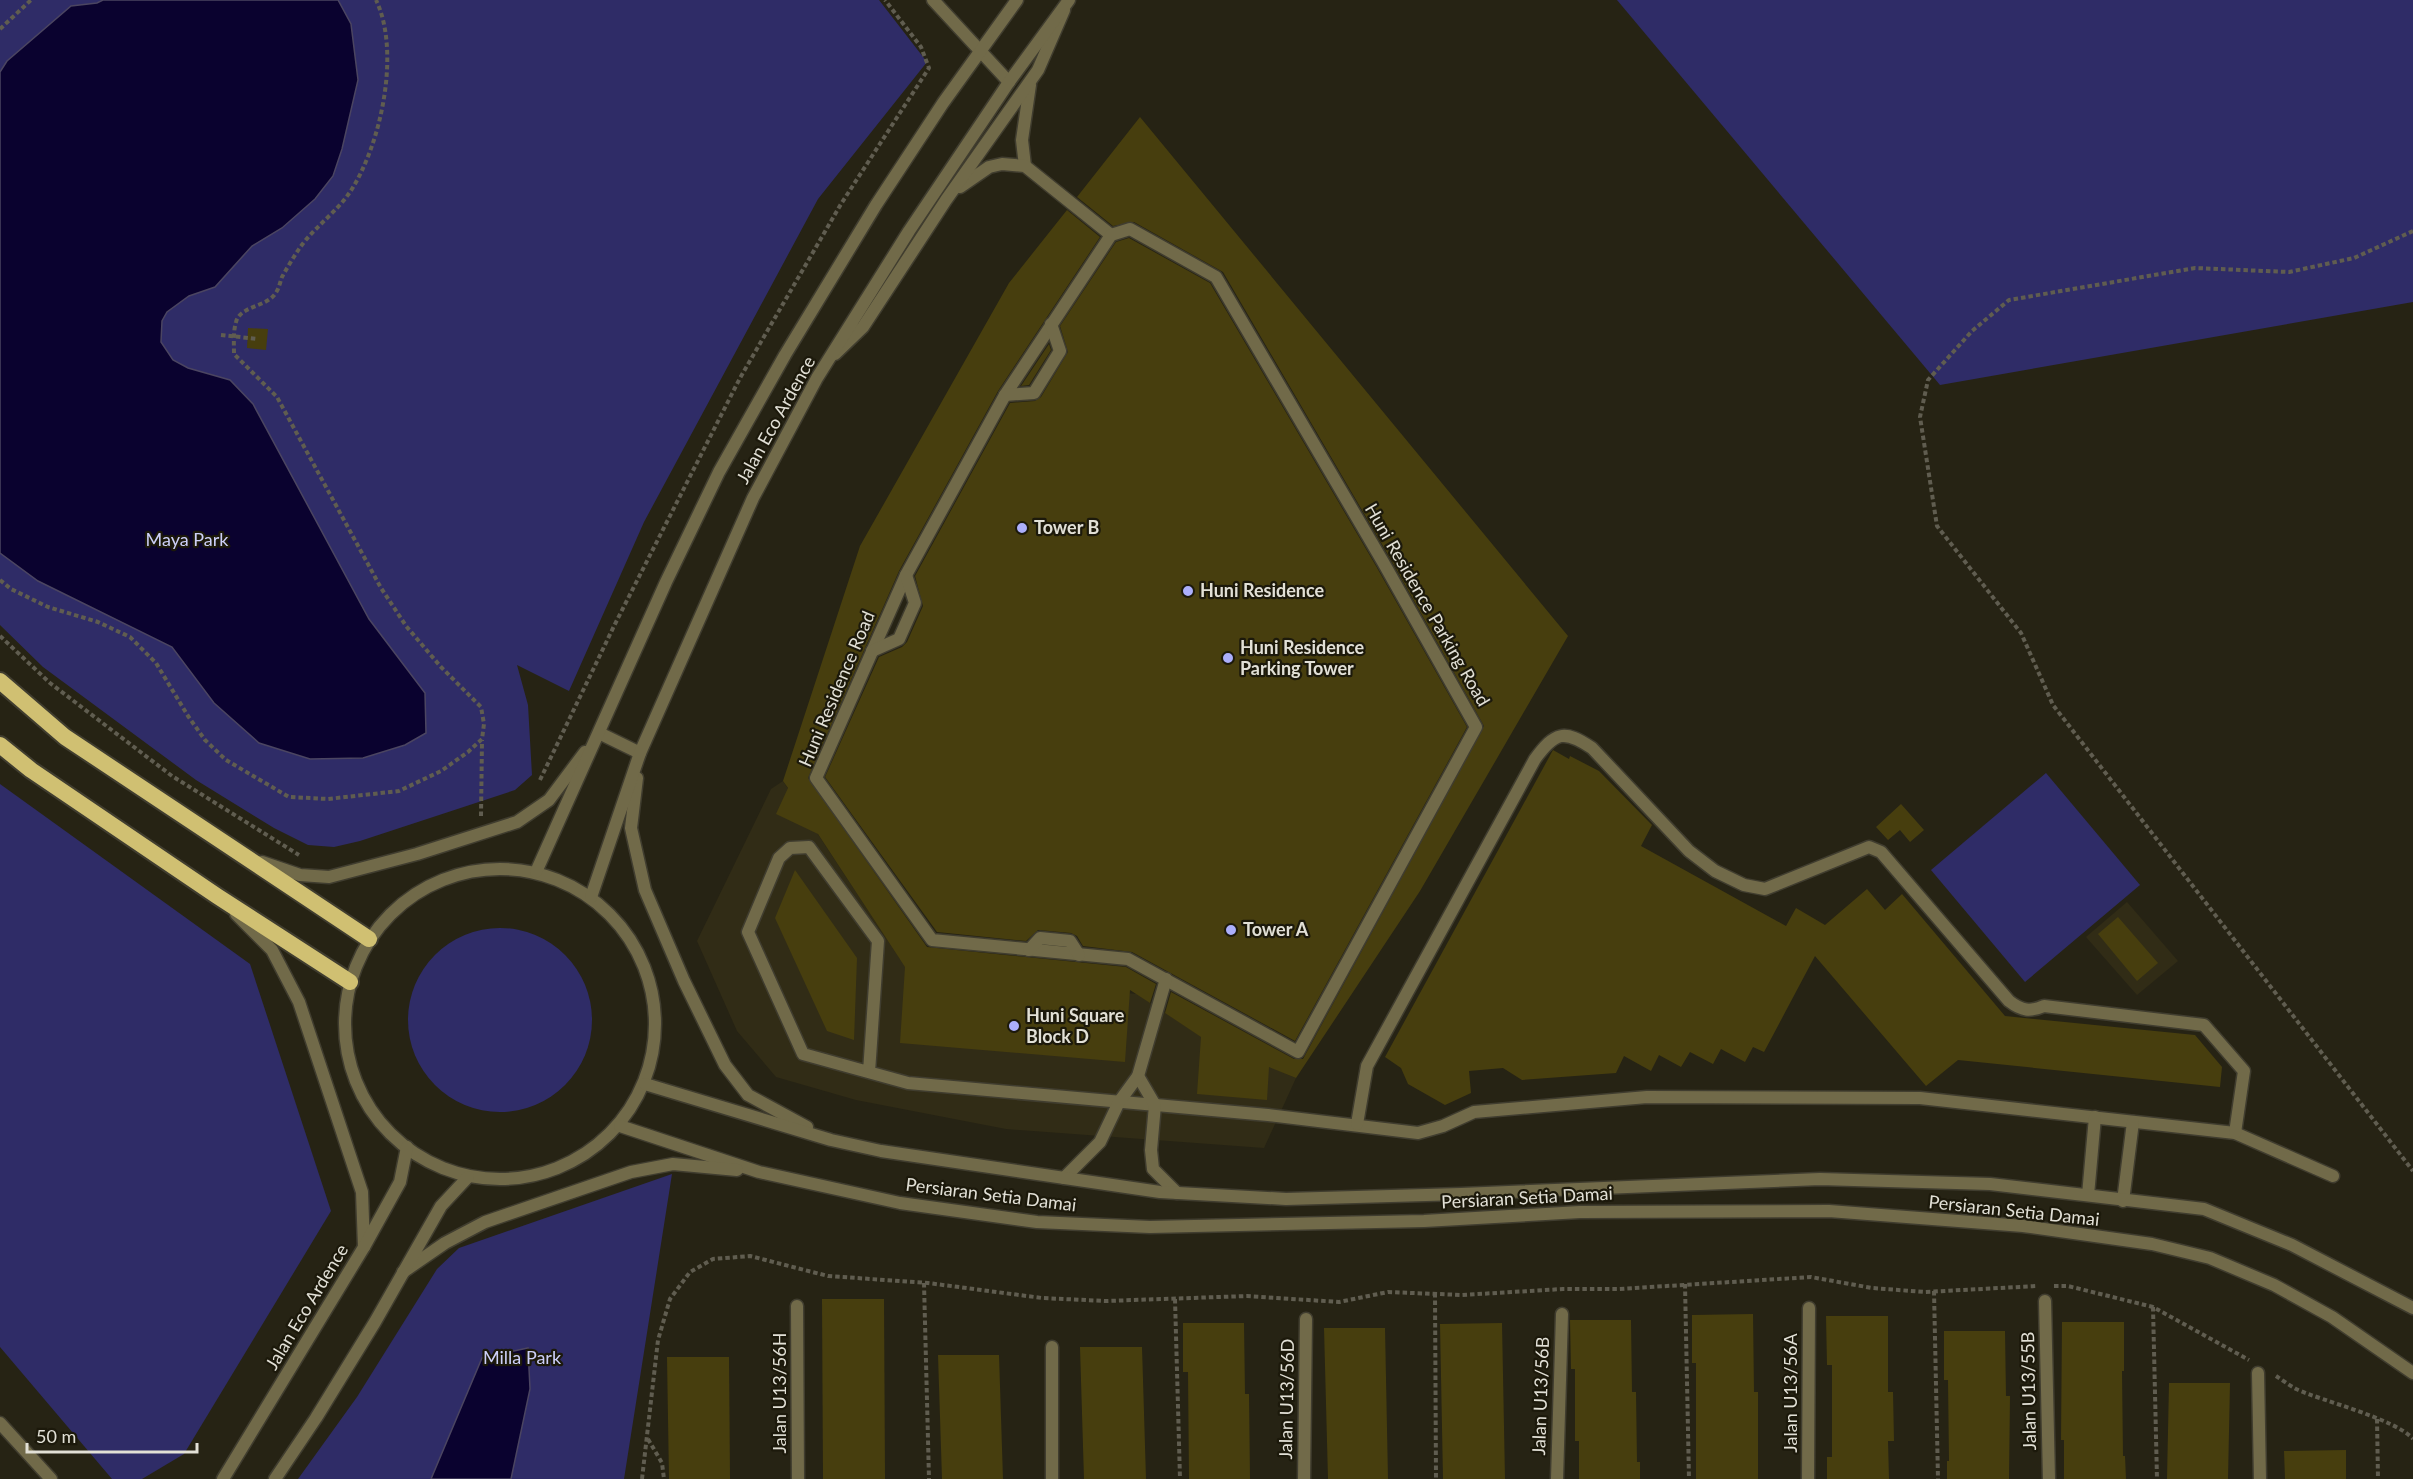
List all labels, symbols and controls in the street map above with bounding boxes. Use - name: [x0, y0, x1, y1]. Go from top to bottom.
- street label: Jalan Eco Ardence: [731, 352, 819, 487]
- street label: Huni Residence Parking Road: [1361, 499, 1495, 710]
- place label: Tower B: [1034, 516, 1099, 538]
- marker: Tower B: [1015, 521, 1029, 535]
- park label: Maya Park: [146, 528, 229, 550]
- place label: Huni Residence: [1200, 579, 1325, 601]
- marker: Huni Residence: [1181, 584, 1195, 598]
- street label: Huni Residence Road: [793, 607, 879, 770]
- place label: Huni Residence Parking Tower: [1240, 636, 1365, 679]
- marker: Huni Residence Parking Tower: [1221, 651, 1235, 665]
- place label: Tower A: [1243, 918, 1309, 940]
- marker: Tower A: [1224, 923, 1238, 937]
- place label: Huni Square Block D: [1026, 1004, 1125, 1047]
- marker: Huni Square Block D: [1007, 1019, 1021, 1033]
- street label: Persiaran Setia Damai: [905, 1173, 1078, 1215]
- street label: Persiaran Setia Damai: [1441, 1182, 1613, 1212]
- street label: Persiaran Setia Damai: [1928, 1190, 2101, 1230]
- street label: Jalan Eco Ardence: [260, 1240, 352, 1373]
- street label: Jalan U13/55B: [2016, 1331, 2040, 1451]
- street label: Jalan U13/56H: [768, 1333, 790, 1453]
- street label: Jalan U13/56A: [1779, 1333, 1801, 1453]
- street label: Jalan U13/56B: [1527, 1336, 1553, 1456]
- street label: Jalan U13/56D: [1274, 1338, 1298, 1460]
- park label: Milla Park: [483, 1346, 562, 1368]
- scale bar: [27, 1416, 196, 1454]
- text: 50 m: [36, 1425, 76, 1447]

